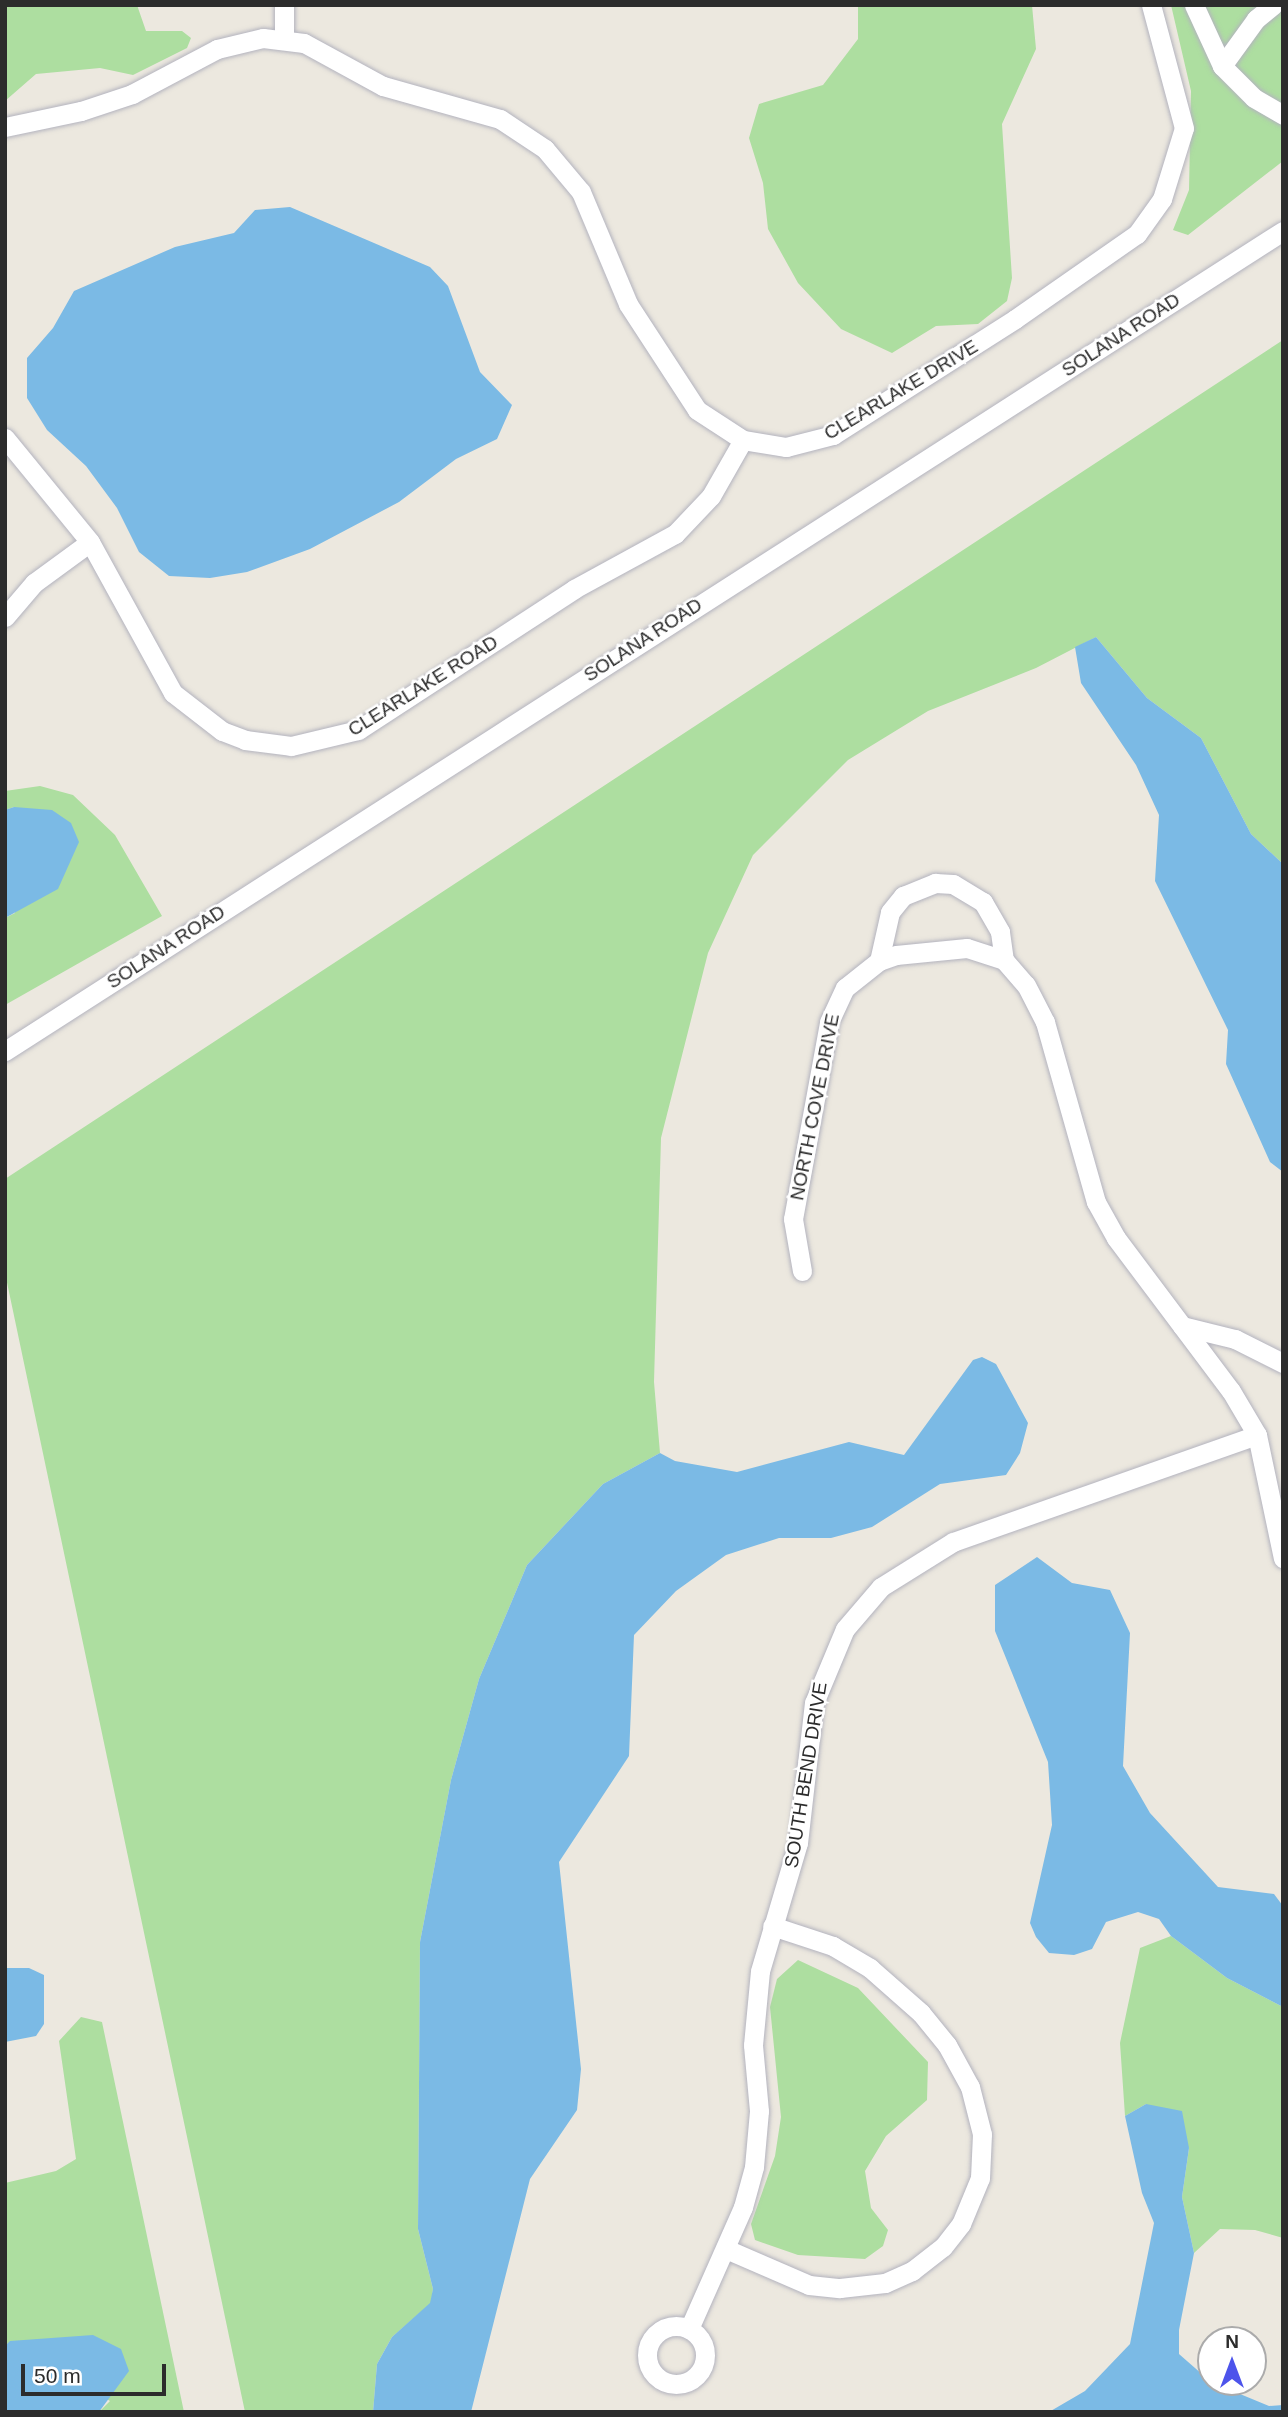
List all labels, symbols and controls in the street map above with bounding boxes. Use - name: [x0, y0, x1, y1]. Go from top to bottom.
- street label: SOLANA ROAD: [1057, 288, 1185, 382]
- street label: CLEARLAKE DRIVE: [820, 335, 982, 445]
- street label: SOLANA ROAD: [579, 593, 707, 687]
- street label: CLEARLAKE ROAD: [344, 631, 502, 741]
- street label: SOLANA ROAD: [102, 900, 230, 994]
- street label: NORTH COVE DRIVE: [786, 1012, 844, 1202]
- street label: SOUTH BEND DRIVE: [780, 1680, 832, 1870]
- north arrow: [1197, 2326, 1267, 2396]
- text: N: [1225, 2331, 1239, 2352]
- scale bar: [24, 2350, 170, 2394]
- text: 50 m: [34, 2364, 81, 2387]

